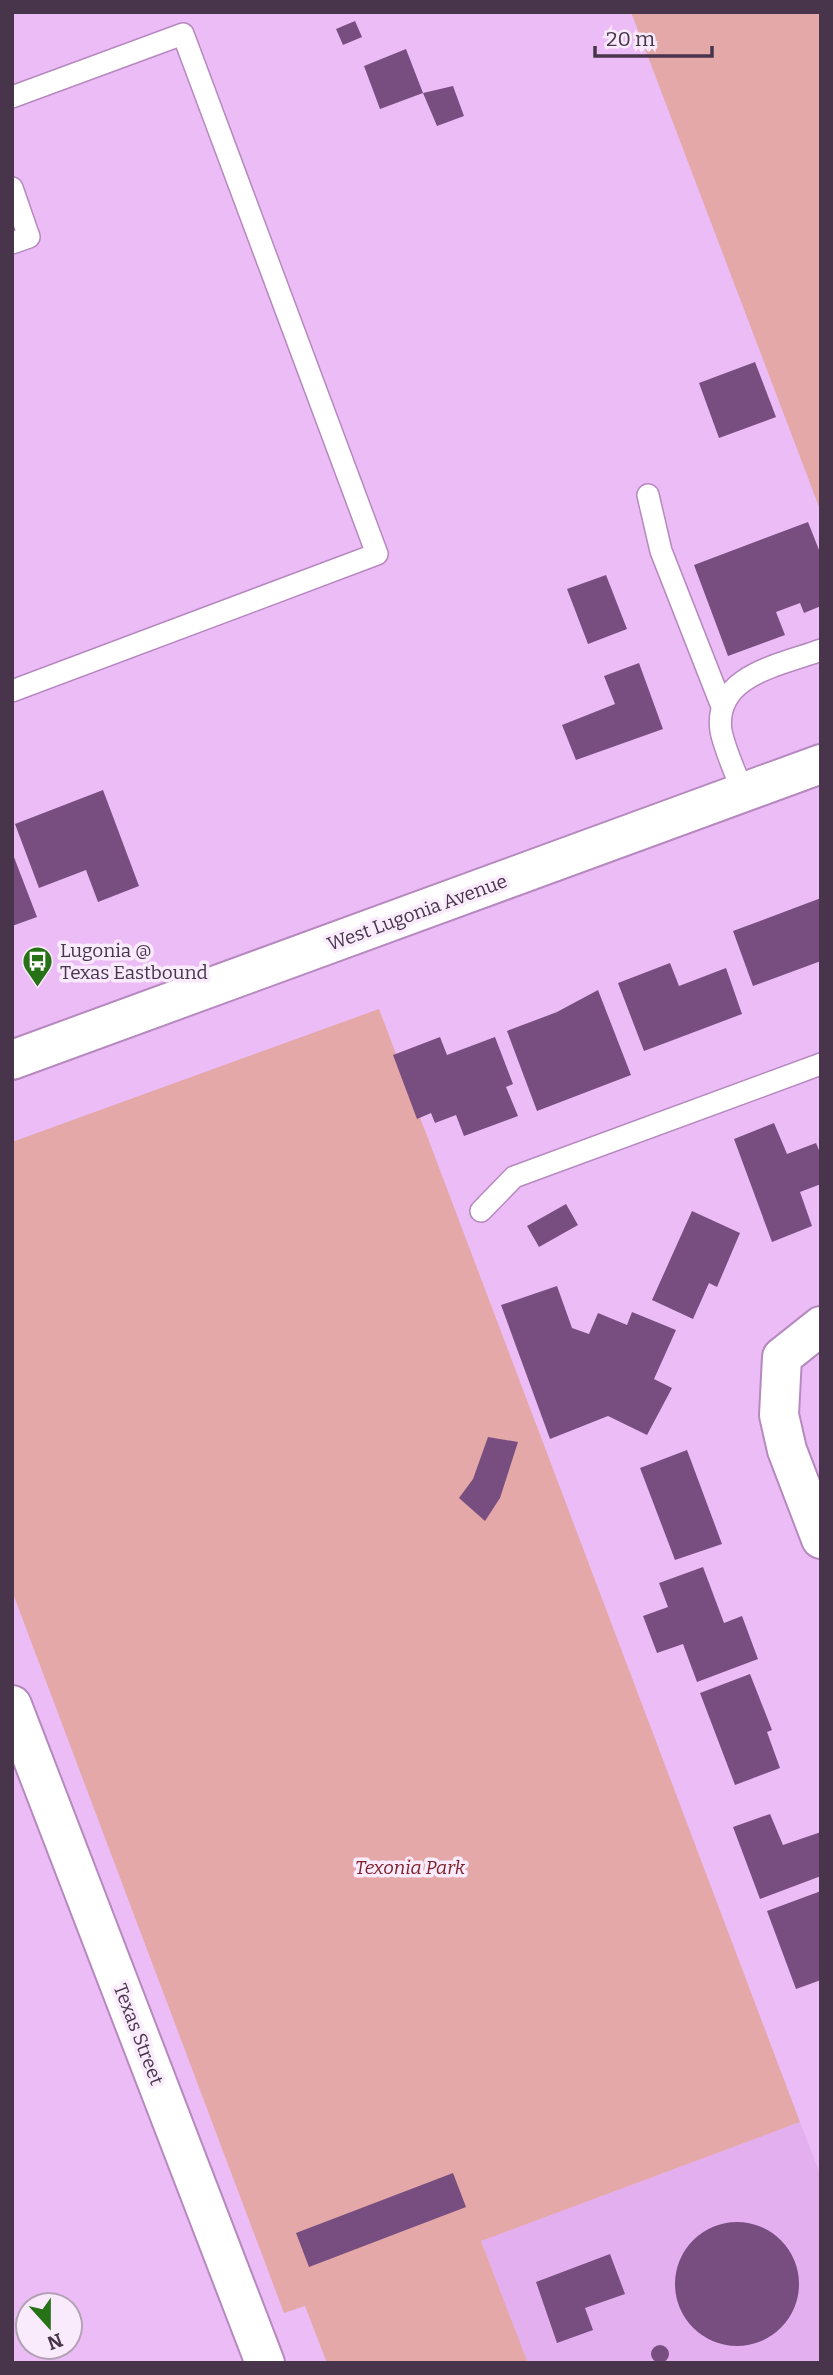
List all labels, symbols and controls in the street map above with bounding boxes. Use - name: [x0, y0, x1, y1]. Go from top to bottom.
- scale bar: [595, 14, 712, 58]
- text: 20 m: [606, 26, 655, 52]
- street label: West Lugonia Avenue: [324, 869, 510, 956]
- place label: Lugonia @ Texas Eastbound: [60, 939, 208, 984]
- bus stop icon: Lugonia @ Texas Eastbound: [20, 944, 54, 988]
- park label: Texonia Park: [355, 1856, 466, 1879]
- street label: Texas Street: [109, 1980, 168, 2088]
- north arrow: [14, 2291, 84, 2361]
- text: N: [44, 2328, 66, 2355]

